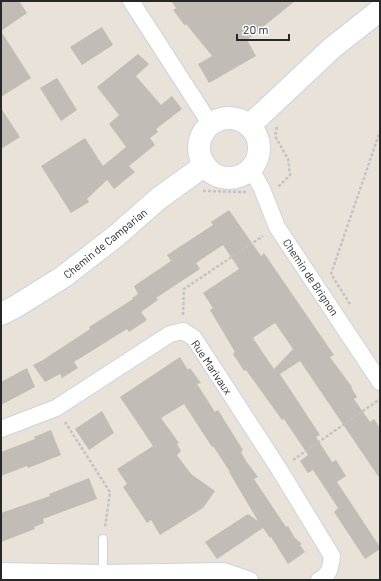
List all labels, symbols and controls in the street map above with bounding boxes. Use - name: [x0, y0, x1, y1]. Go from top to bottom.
- scale bar: [237, 16, 289, 42]
- text: 20 m: [243, 22, 269, 36]
- street label: Chemin de Camparian: [61, 205, 149, 281]
- street label: Chemin de Brignon: [280, 236, 342, 318]
- street label: Rue Marivaux: [189, 337, 235, 397]

